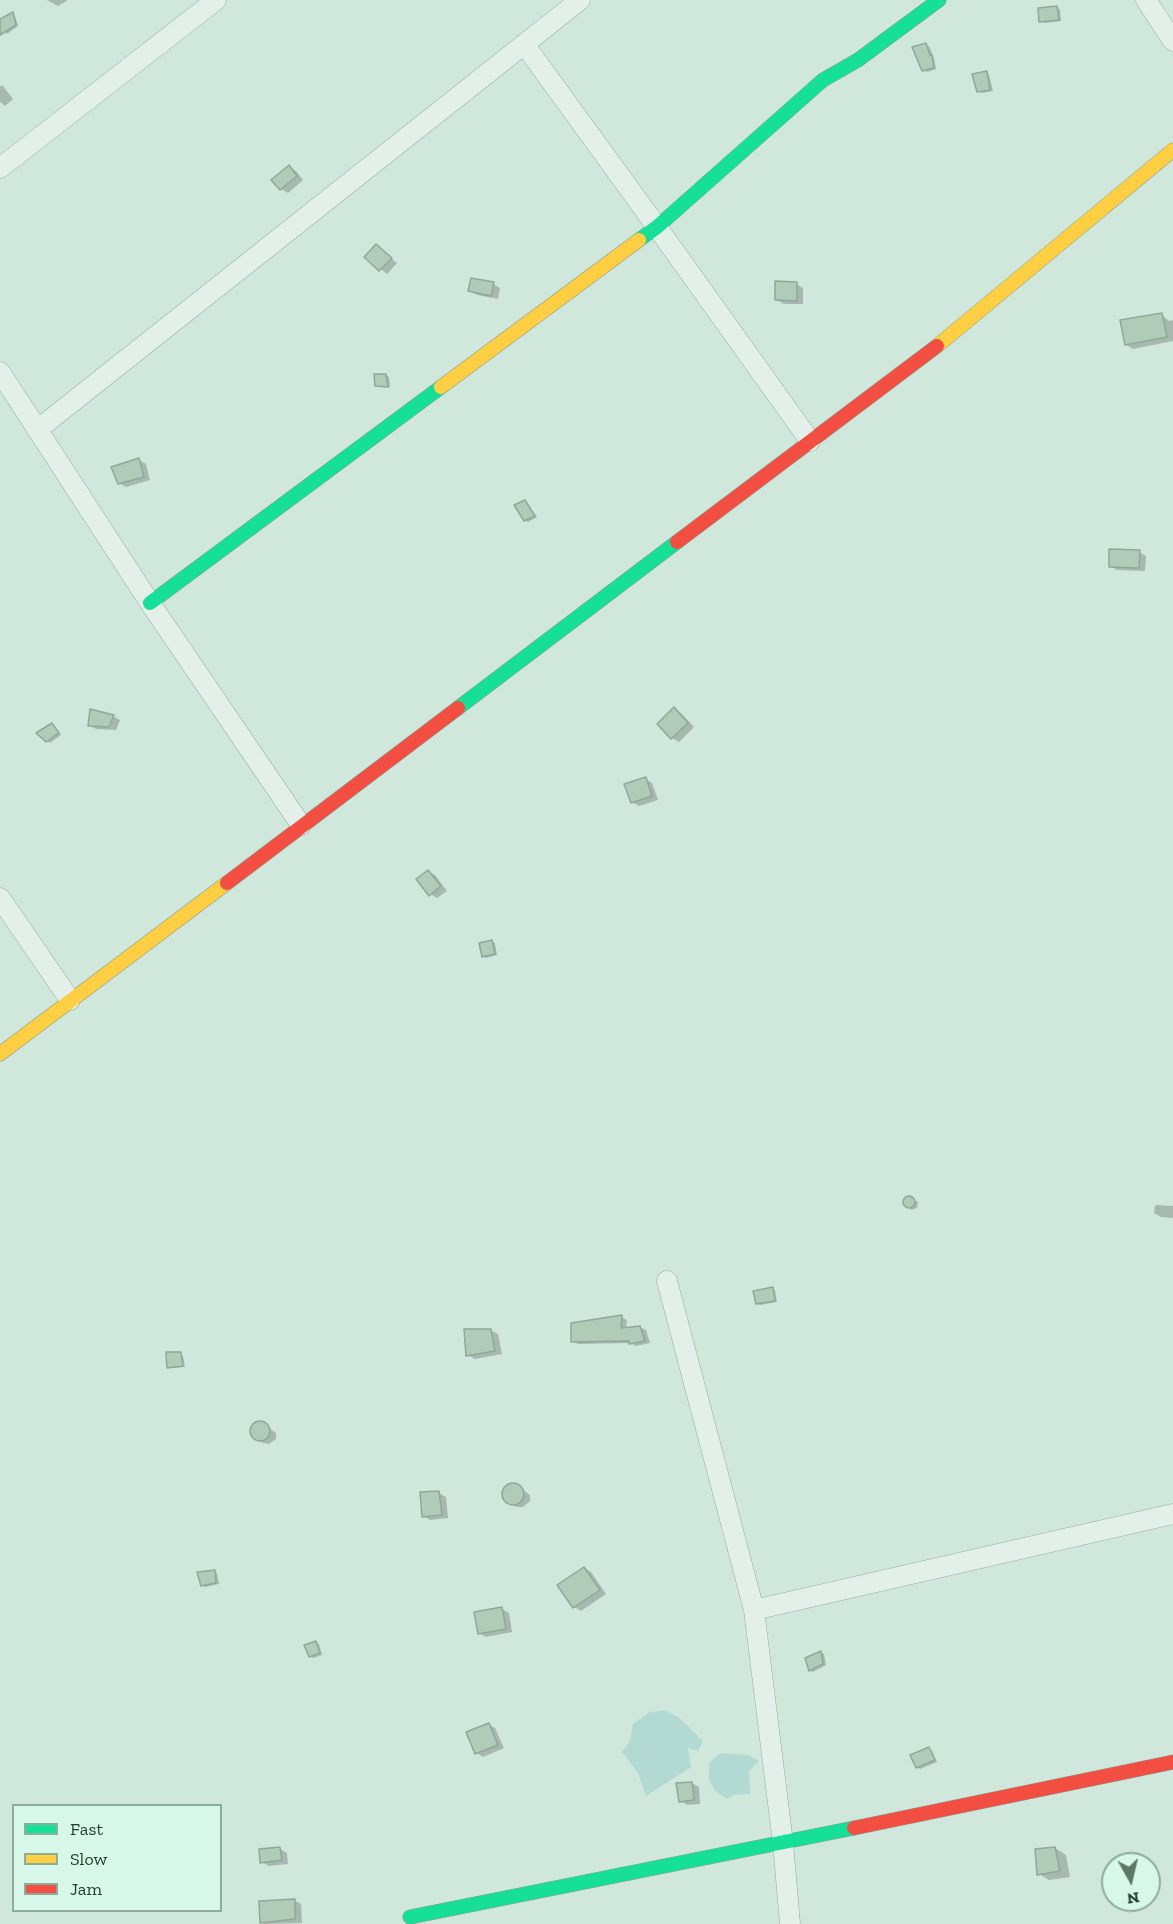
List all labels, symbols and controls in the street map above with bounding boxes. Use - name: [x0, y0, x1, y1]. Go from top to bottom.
- legend: [12, 1804, 222, 1912]
- text: Fast: [70, 1818, 103, 1840]
- text: Slow: [70, 1848, 107, 1870]
- north arrow: [1101, 1852, 1161, 1912]
- text: Jam: [70, 1878, 102, 1900]
- text: N: [1126, 1888, 1141, 1909]

